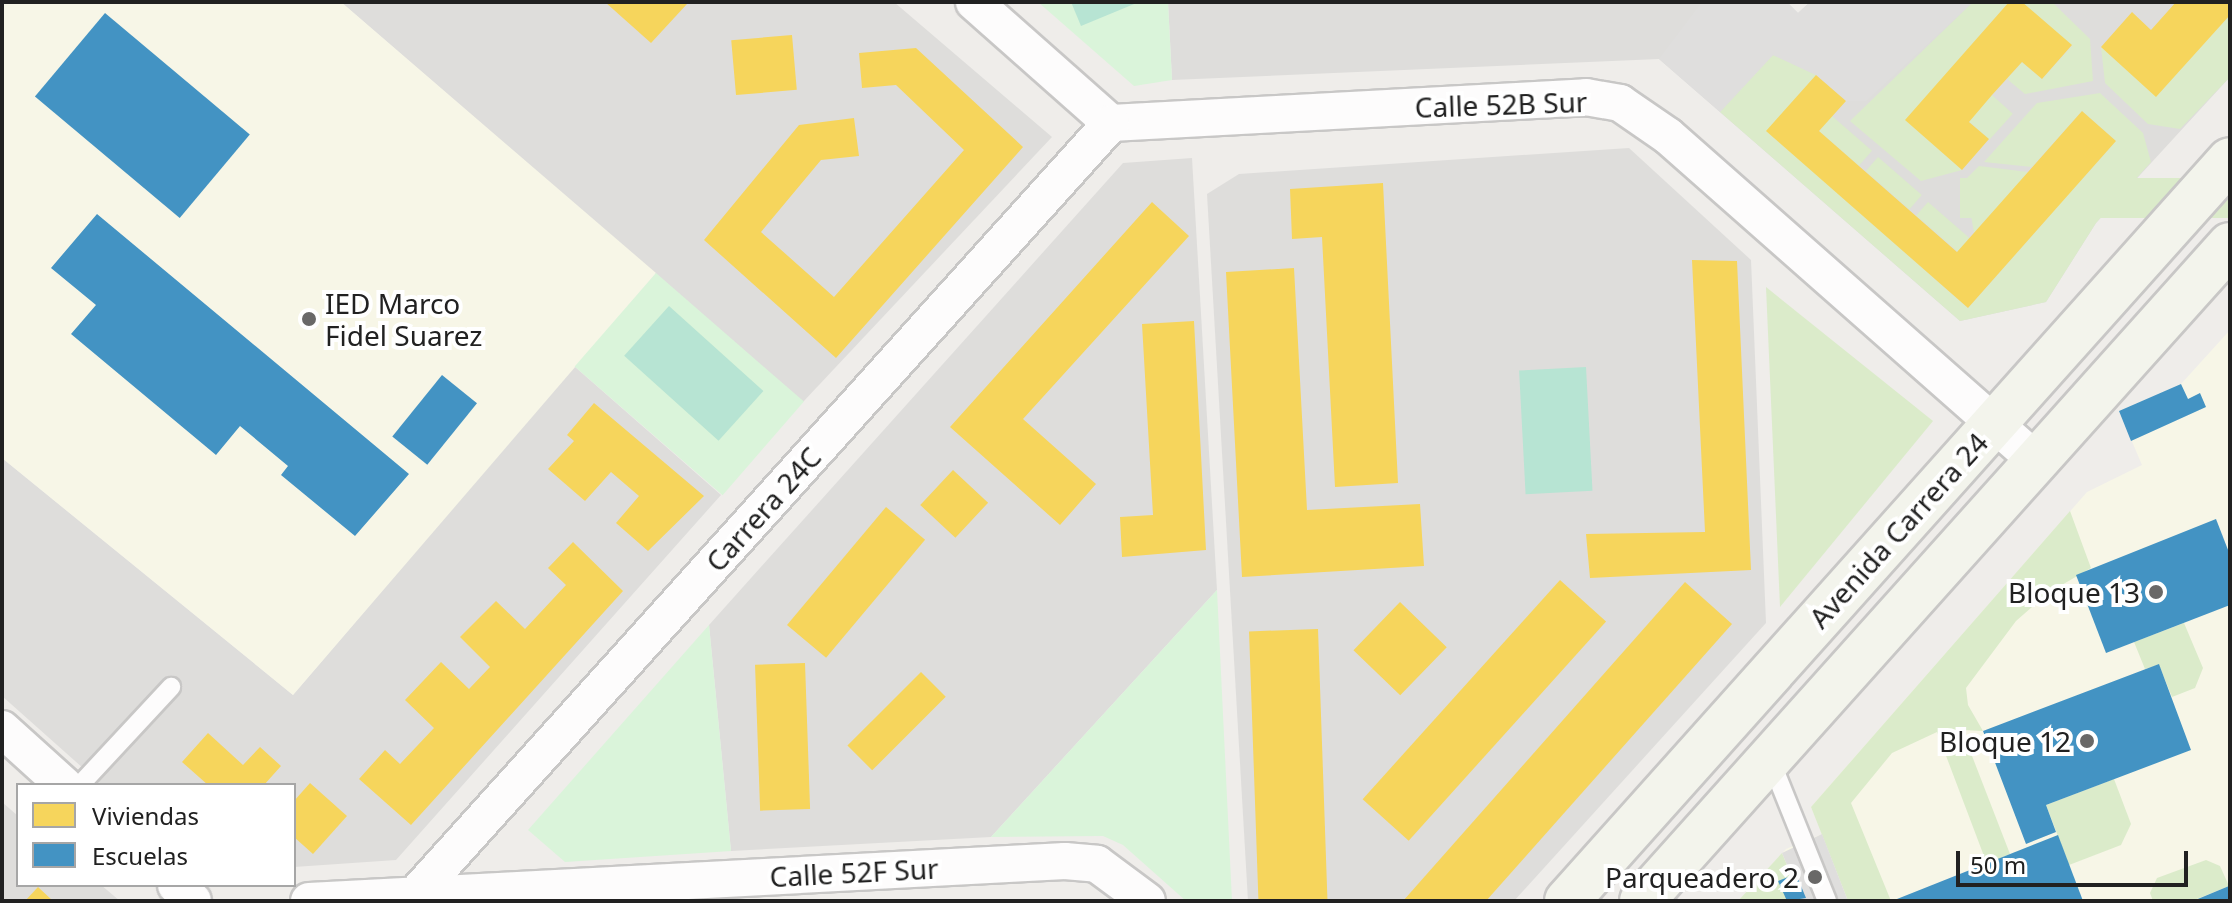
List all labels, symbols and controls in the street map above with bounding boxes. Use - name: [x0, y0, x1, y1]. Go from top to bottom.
- street label: Calle 52B Sur: [1414, 84, 1588, 124]
- place label: IED Marco Fidel Suarez: [325, 286, 482, 352]
- marker: IED Marco Fidel Suarez: [300, 310, 318, 328]
- street label: Avenida Carrera 24: [1802, 426, 1994, 634]
- street label: Carrera 24C: [698, 440, 828, 578]
- place label: Bloque 13: [2008, 575, 2140, 609]
- marker: Bloque 13: [2147, 583, 2165, 601]
- place label: Bloque 12: [1939, 724, 2071, 758]
- marker: Bloque 12: [2078, 732, 2096, 750]
- legend: [16, 783, 296, 887]
- text: Viviendas: [92, 799, 199, 832]
- scale bar: [1960, 835, 2192, 885]
- text: Escuelas: [92, 839, 188, 872]
- text: 50 m: [1970, 848, 2026, 881]
- street label: Calle 52F Sur: [769, 851, 939, 893]
- place label: Parqueadero 2: [1605, 860, 1799, 894]
- marker: Parqueadero 2: [1806, 868, 1824, 886]

